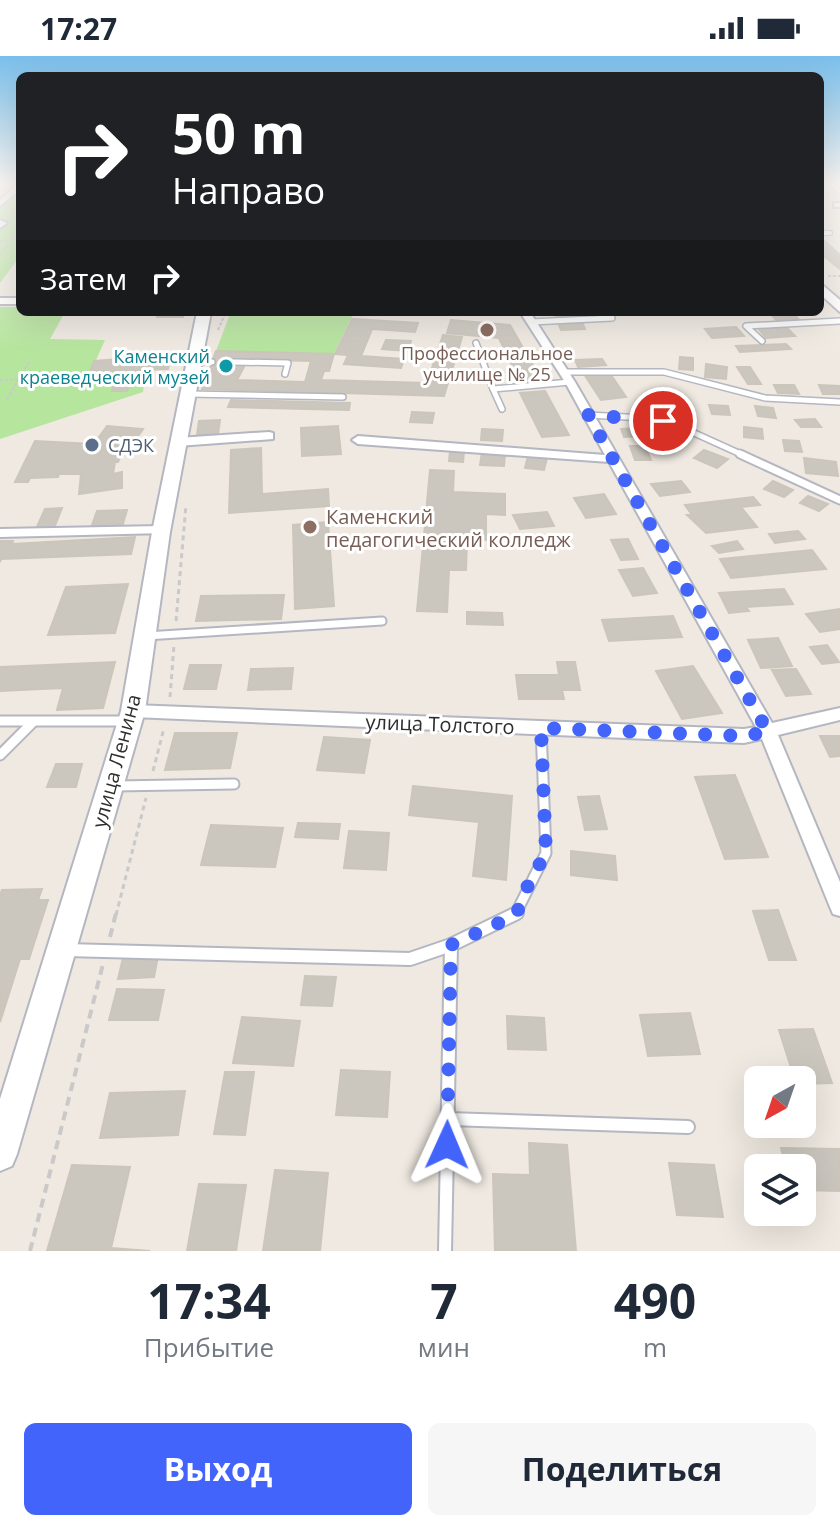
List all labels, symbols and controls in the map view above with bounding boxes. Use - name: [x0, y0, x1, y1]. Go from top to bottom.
- text: 17:27: [40, 8, 117, 49]
- text: 50 m: [172, 94, 306, 170]
- icon: right: [40, 104, 144, 208]
- text: Направо: [172, 166, 325, 215]
- icon: right: [143, 256, 187, 300]
- text: Затем: [40, 258, 127, 299]
- marker: Профессиональное училище № 25: [478, 321, 496, 339]
- place label: Профессиональное училище № 25: [401, 341, 573, 386]
- place label: Каменский краеведческий музей: [20, 344, 210, 389]
- marker: Каменский краеведческий музей: [217, 357, 235, 375]
- pin: [629, 387, 697, 455]
- icon: arrive: [641, 399, 685, 443]
- place label: СДЭК: [108, 433, 154, 457]
- marker: СДЭК: [83, 436, 101, 454]
- place label: Каменский педагогический колледж: [326, 503, 571, 553]
- marker: Каменский педагогический колледж: [301, 518, 319, 536]
- street label: улица Ленина: [85, 691, 147, 831]
- street label: улица Толстого: [365, 708, 515, 740]
- north arrow: [744, 1066, 816, 1138]
- map controls: [744, 1066, 816, 1226]
- position arrow: [405, 1103, 489, 1187]
- button: layers: [744, 1154, 816, 1226]
- text: 17:34: [147, 1268, 271, 1333]
- text: 7: [430, 1268, 458, 1333]
- text: 490: [614, 1268, 696, 1333]
- text: Прибытие: [144, 1329, 274, 1365]
- text: мин: [418, 1329, 470, 1365]
- text: m: [643, 1329, 667, 1365]
- button: Выход: [24, 1423, 412, 1515]
- button: Поделиться: [428, 1423, 816, 1515]

